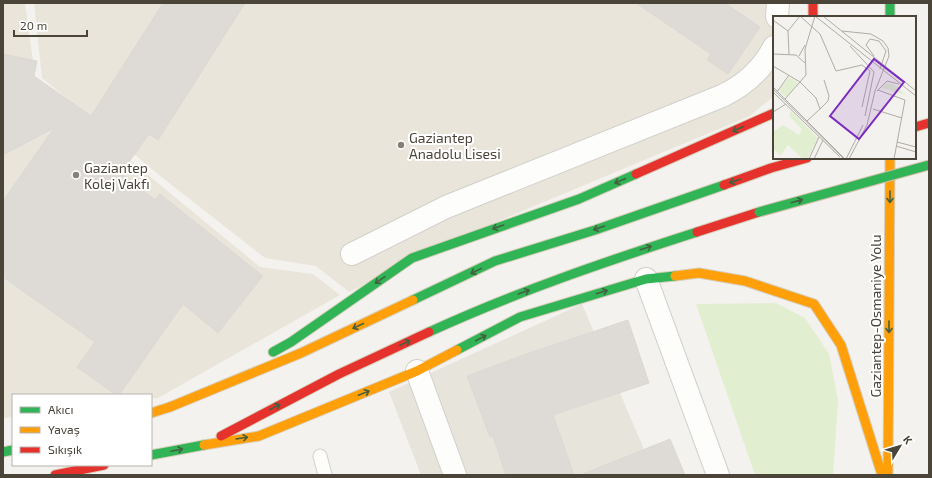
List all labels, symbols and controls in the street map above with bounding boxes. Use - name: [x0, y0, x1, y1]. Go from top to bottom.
- scale bar: [14, 12, 87, 38]
- inset map: [773, 16, 916, 159]
- text: 20 m: [20, 18, 47, 32]
- one-way arrow: [733, 126, 745, 133]
- place label: Gaziantep Anadolu Lisesi: [409, 129, 501, 162]
- marker: Gaziantep Anadolu Lisesi: [396, 140, 406, 150]
- place label: Gaziantep Kolej Vakfı: [84, 159, 150, 192]
- marker: Gaziantep Kolej Vakfı: [71, 170, 81, 180]
- one-way arrow: [614, 178, 626, 185]
- one-way arrow: [728, 178, 741, 185]
- one-way arrow: [886, 190, 893, 203]
- one-way arrow: [790, 197, 803, 205]
- one-way arrow: [492, 224, 504, 232]
- one-way arrow: [592, 225, 605, 232]
- street label: Gaziantep-Osmaniye Yolu: [867, 235, 884, 397]
- one-way arrow: [640, 244, 652, 252]
- one-way arrow: [470, 268, 482, 275]
- one-way arrow: [375, 276, 386, 284]
- one-way arrow: [518, 288, 530, 296]
- one-way arrow: [596, 288, 609, 295]
- one-way arrow: [885, 320, 893, 333]
- one-way arrow: [353, 323, 365, 330]
- one-way arrow: [475, 334, 487, 341]
- one-way arrow: [398, 339, 410, 346]
- one-way arrow: [357, 389, 369, 397]
- legend: [12, 394, 152, 466]
- text: Akıcı: [48, 402, 73, 416]
- one-way arrow: [269, 403, 281, 410]
- text: Yavaş: [48, 422, 80, 437]
- north arrow: [880, 426, 920, 466]
- text: K: [901, 433, 916, 446]
- one-way arrow: [235, 434, 248, 442]
- text: Sıkışık: [48, 442, 82, 457]
- one-way arrow: [171, 446, 184, 454]

